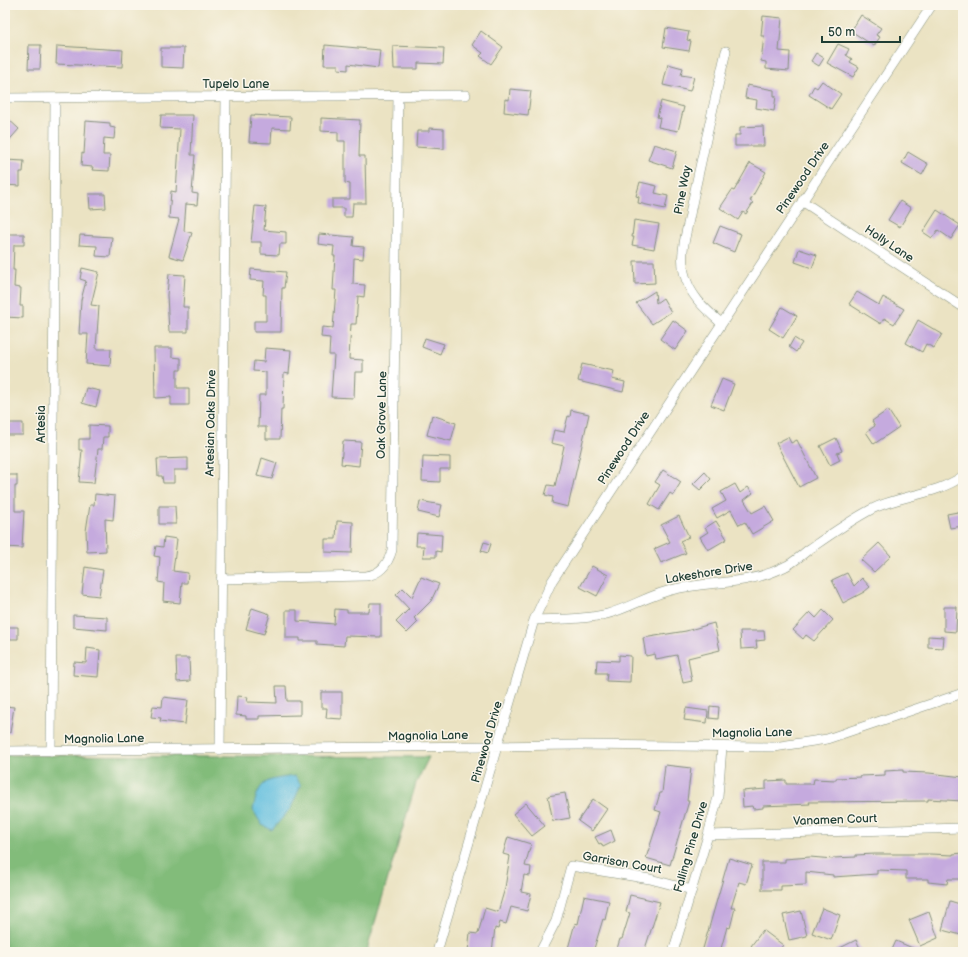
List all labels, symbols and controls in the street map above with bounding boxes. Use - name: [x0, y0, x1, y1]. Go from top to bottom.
- scale bar: [822, 18, 900, 44]
- text: 50 m: [828, 25, 855, 40]
- street label: Tupelo Lane: [203, 77, 269, 92]
- street label: Pinewood Drive: [773, 139, 833, 217]
- street label: Pine Way: [671, 164, 695, 216]
- street label: Holly Lane: [862, 222, 916, 266]
- street label: Artesian Oaks Drive: [203, 369, 219, 477]
- street label: Oak Grove Lane: [374, 371, 390, 459]
- street label: Artesia: [34, 405, 49, 443]
- street label: Pinewood Drive: [595, 409, 653, 487]
- street label: Lakeshore Drive: [664, 559, 754, 587]
- street label: Pinewood Drive: [468, 699, 506, 785]
- street label: Magnolia Lane: [712, 725, 792, 741]
- street label: Magnolia Lane: [388, 728, 468, 744]
- street label: Magnolia Lane: [64, 731, 144, 747]
- street label: Falling Pine Drive: [671, 800, 711, 894]
- street label: Vanamen Court: [793, 811, 878, 829]
- street label: Garrison Court: [581, 849, 663, 877]

